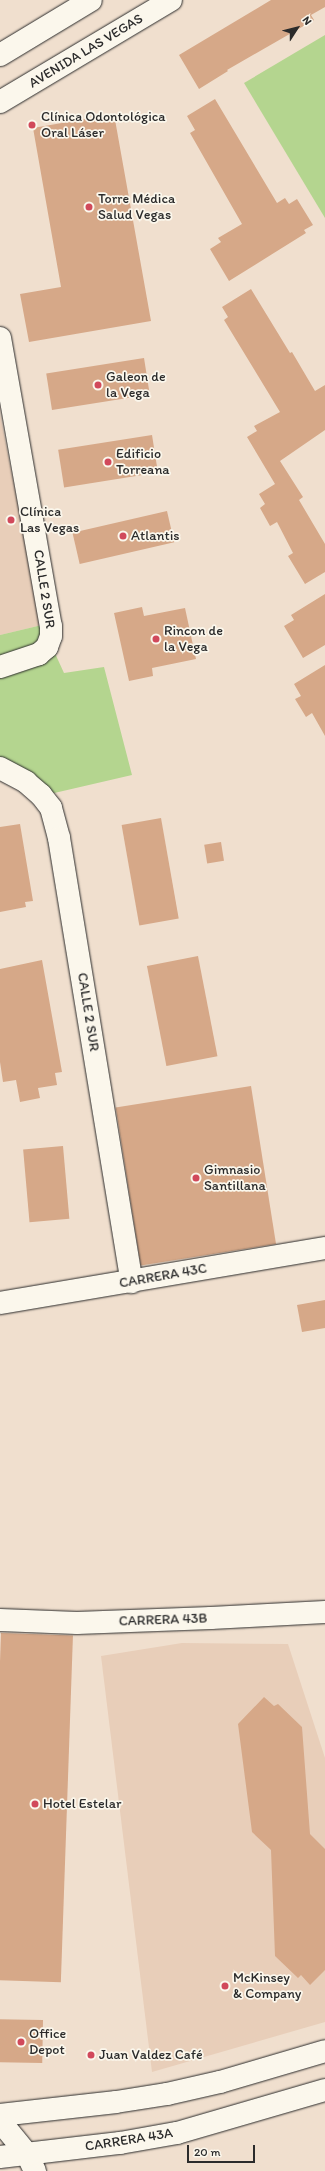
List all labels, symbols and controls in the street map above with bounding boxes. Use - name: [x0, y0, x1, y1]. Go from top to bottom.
- north arrow: [277, 8, 317, 48]
- street label: AVENIDA LAS VEGAS: [26, 10, 146, 92]
- text: N: [300, 14, 315, 27]
- place label: Clínica Odontológica Oral Láser: [41, 109, 166, 142]
- marker: Clínica Odontológica Oral Láser: [26, 119, 38, 131]
- place label: Torre Médica Salud Vegas: [98, 191, 175, 224]
- marker: Torre Médica Salud Vegas: [83, 201, 95, 213]
- place label: Galeon de la Vega: [106, 369, 166, 402]
- marker: Galeon de la Vega: [93, 380, 103, 390]
- place label: Edificio Torreana: [116, 446, 170, 478]
- marker: Edificio Torreana: [103, 457, 113, 467]
- place label: Clínica Las Vegas: [20, 504, 78, 536]
- marker: Clínica Las Vegas: [5, 514, 17, 526]
- place label: Atlantis: [131, 528, 179, 544]
- marker: Atlantis: [118, 531, 128, 541]
- street label: CALLE 2 SUR: [29, 548, 59, 630]
- place label: Rincon de la Vega: [164, 623, 223, 656]
- marker: Rincon de la Vega: [151, 634, 161, 644]
- street label: CALLE 2 SUR: [73, 971, 103, 1053]
- place label: Gimnasio Santillana: [204, 1162, 266, 1194]
- marker: Gimnasio Santillana: [191, 1173, 201, 1183]
- street label: CARRERA 43C: [118, 1260, 208, 1292]
- street label: CARRERA 43B: [118, 1610, 208, 1630]
- place label: Hotel Estelar: [43, 1796, 121, 1812]
- marker: Hotel Estelar: [30, 1799, 40, 1809]
- place label: McKinsey & Company: [233, 1970, 301, 2002]
- marker: McKinsey & Company: [220, 1981, 230, 1991]
- place label: Office Depot: [29, 2026, 66, 2058]
- marker: Office Depot: [16, 2037, 26, 2047]
- place label: Juan Valdez Café: [99, 2047, 202, 2063]
- marker: Juan Valdez Café: [86, 2050, 96, 2060]
- street label: CARRERA 43A: [84, 2125, 174, 2155]
- scale bar: [189, 2137, 257, 2163]
- text: 20 m: [194, 2145, 221, 2159]

